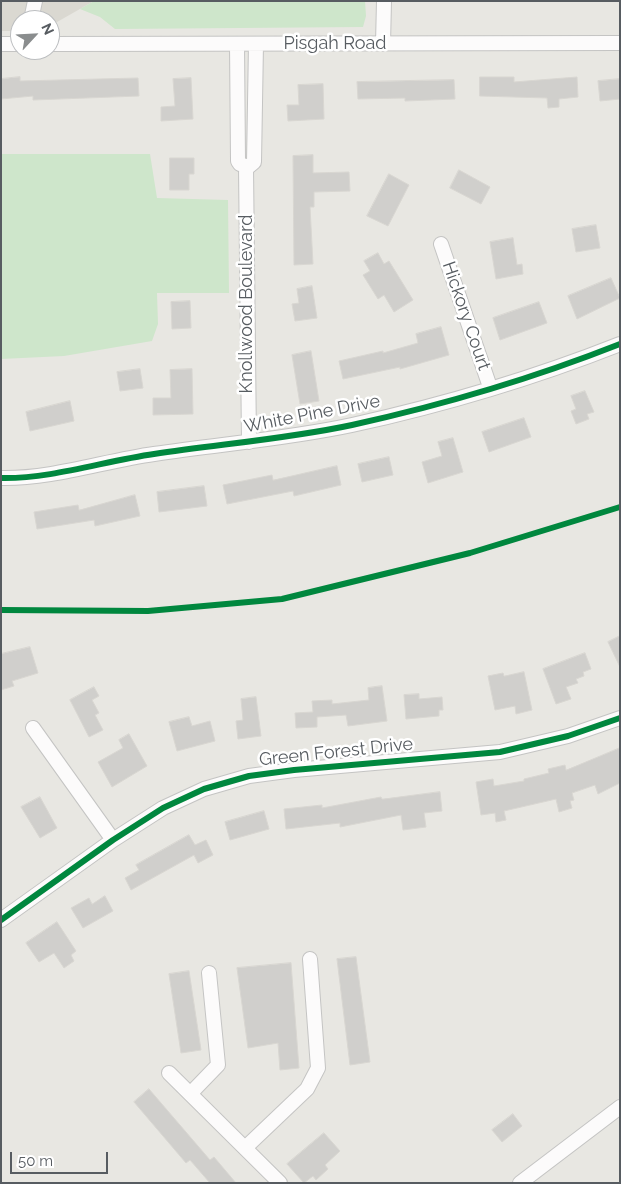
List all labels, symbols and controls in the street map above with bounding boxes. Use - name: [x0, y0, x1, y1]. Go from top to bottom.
- north arrow: [10, 10, 60, 60]
- text: N: [38, 21, 57, 37]
- street label: Pisgah Road: [283, 33, 387, 55]
- street label: Knollwood Boulevard: [236, 215, 258, 393]
- street label: Hickory Court: [437, 259, 495, 373]
- street label: White Pine Drive: [242, 390, 382, 438]
- street label: Green Forest Drive: [258, 733, 414, 771]
- scale bar: [12, 1142, 110, 1174]
- text: 50 m: [18, 1152, 53, 1170]

